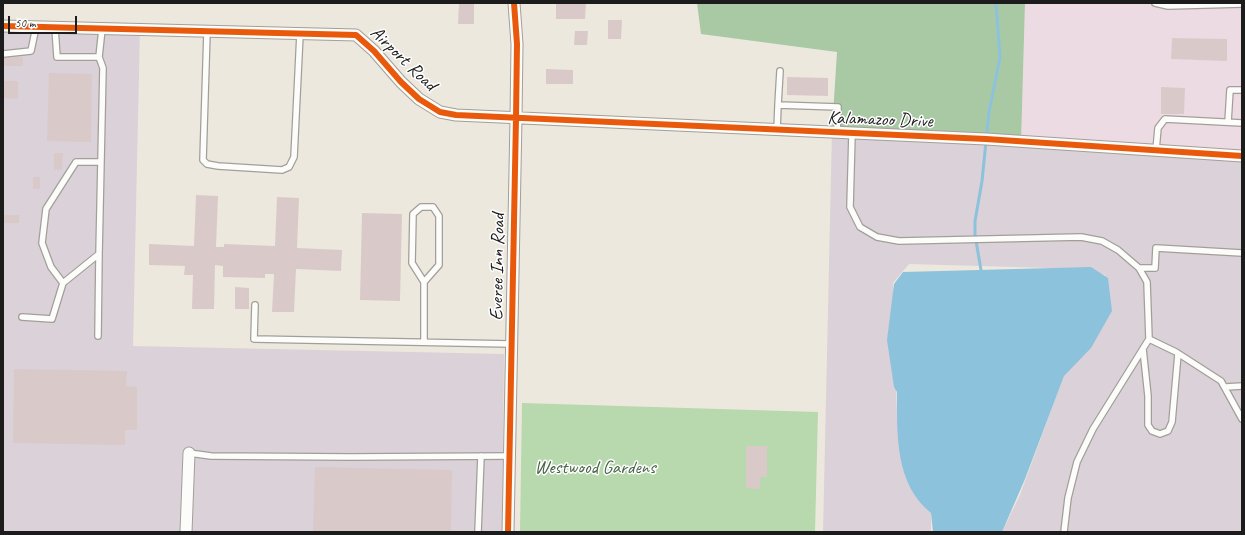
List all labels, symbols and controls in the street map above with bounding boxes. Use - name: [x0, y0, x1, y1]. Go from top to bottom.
- scale bar: [10, 8, 79, 34]
- text: 50 m: [15, 15, 35, 31]
- street label: Airport Road: [365, 22, 441, 96]
- street label: Kalamazoo Drive: [827, 107, 933, 133]
- street label: Everee Inn Road: [486, 213, 510, 321]
- park label: Westwood Gardens: [534, 457, 656, 479]

